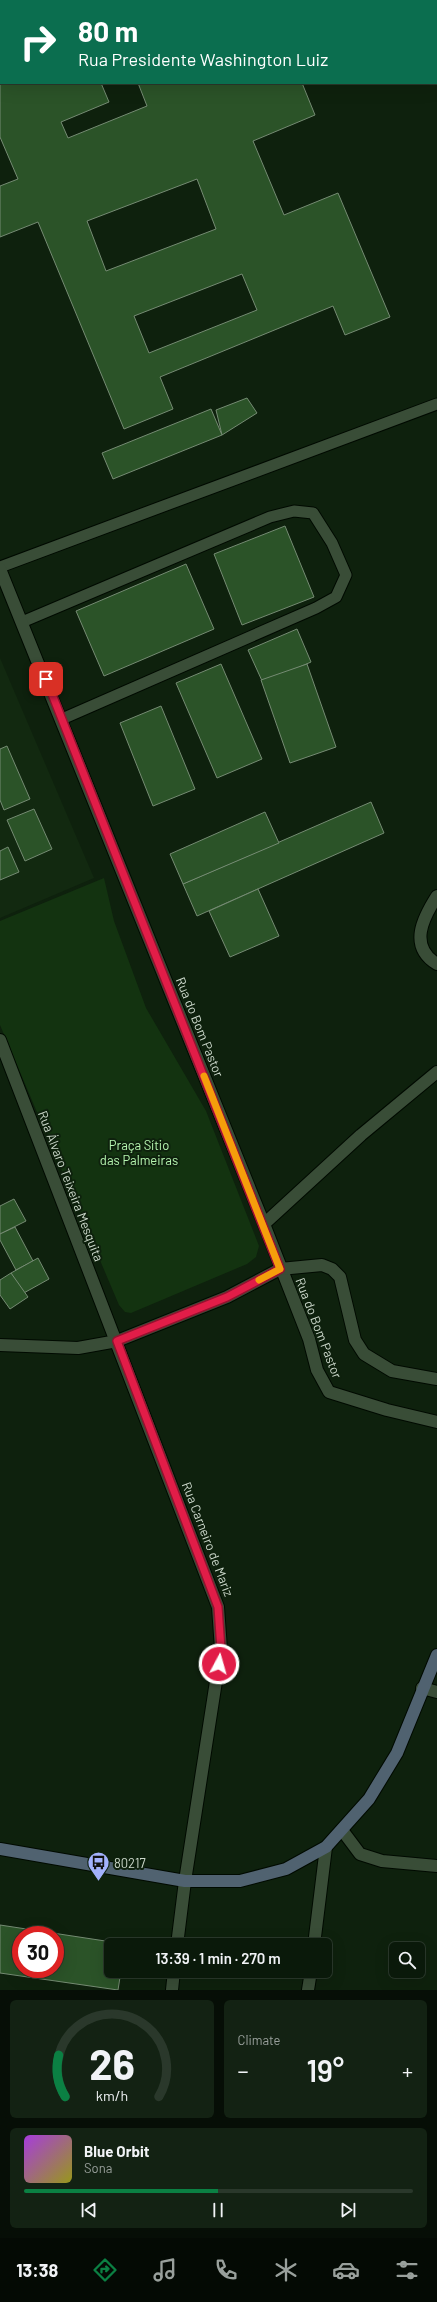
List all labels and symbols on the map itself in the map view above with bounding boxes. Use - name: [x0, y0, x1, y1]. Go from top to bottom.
- pin: [29, 662, 63, 696]
- street label: Rua do Bom Pastor: [173, 975, 227, 1080]
- street label: Rua Álvaro Teixeira Mesquita: [35, 1108, 107, 1264]
- park label: Praça Sítio das Palmeiras: [100, 1137, 178, 1168]
- street label: Rua do Bom Pastor: [292, 1275, 346, 1381]
- street label: Rua Carneiro de Mariz: [179, 1480, 237, 1599]
- position arrow: [198, 1643, 240, 1685]
- bus stop icon: 80217: [85, 1850, 111, 1883]
- place label: 80217: [114, 1855, 146, 1871]
- speed limit sign: 30: [12, 1926, 64, 1978]

